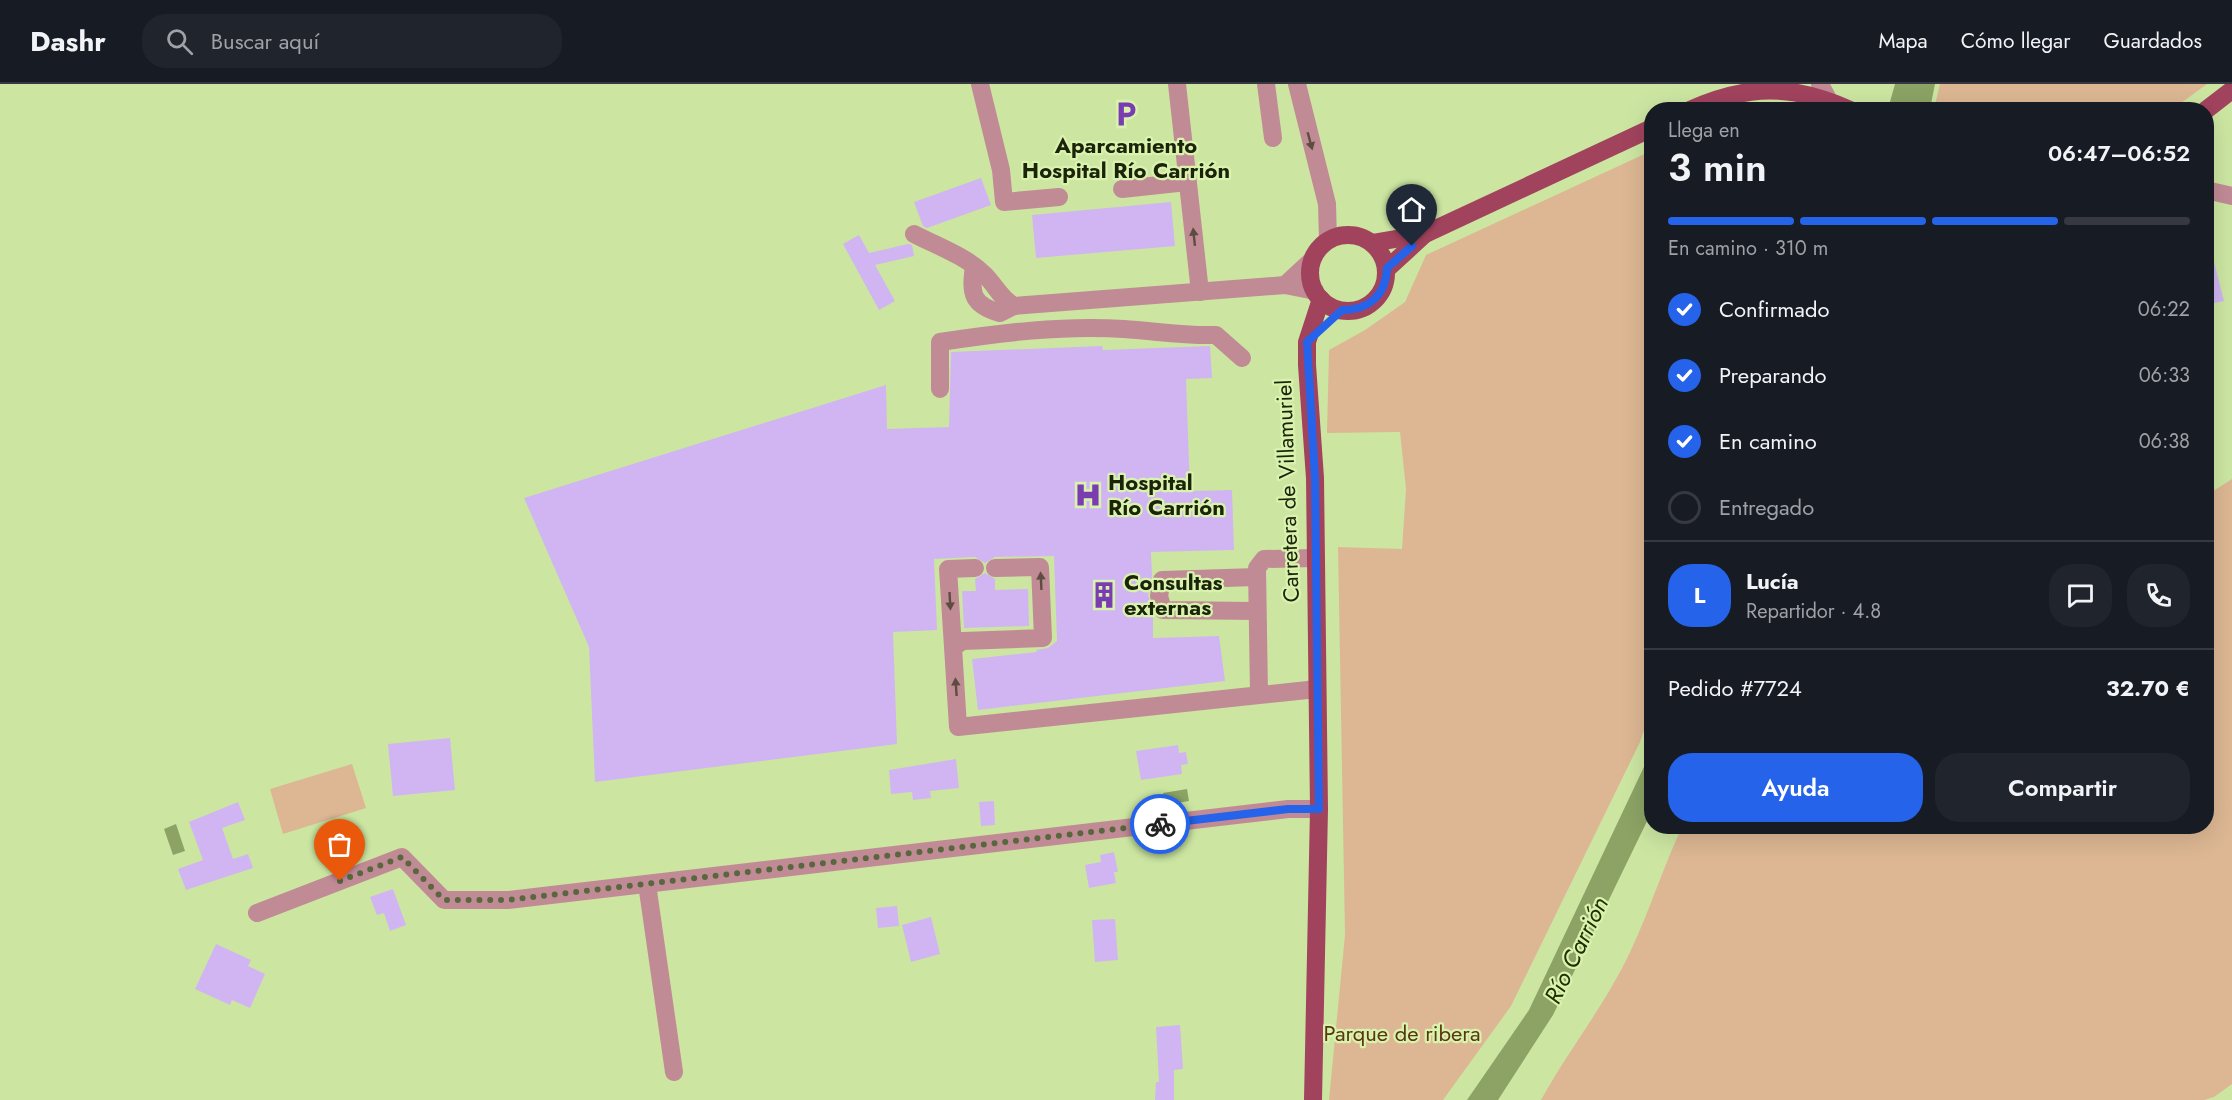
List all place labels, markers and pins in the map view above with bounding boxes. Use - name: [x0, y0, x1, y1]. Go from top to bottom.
- parking icon: Aparcamiento Hospital Río Carrión: [1111, 99, 1141, 129]
- place label: Aparcamiento Hospital Río Carrión: [1022, 129, 1230, 186]
- pin: [1386, 184, 1437, 246]
- place label: Hospital Río Carrión: [1108, 466, 1225, 523]
- hospital icon: Hospital Río Carrión: [1073, 480, 1103, 510]
- place label: Consultas externas: [1124, 566, 1223, 623]
- building icon: Consultas externas: [1089, 580, 1119, 610]
- pin: [314, 819, 365, 881]

